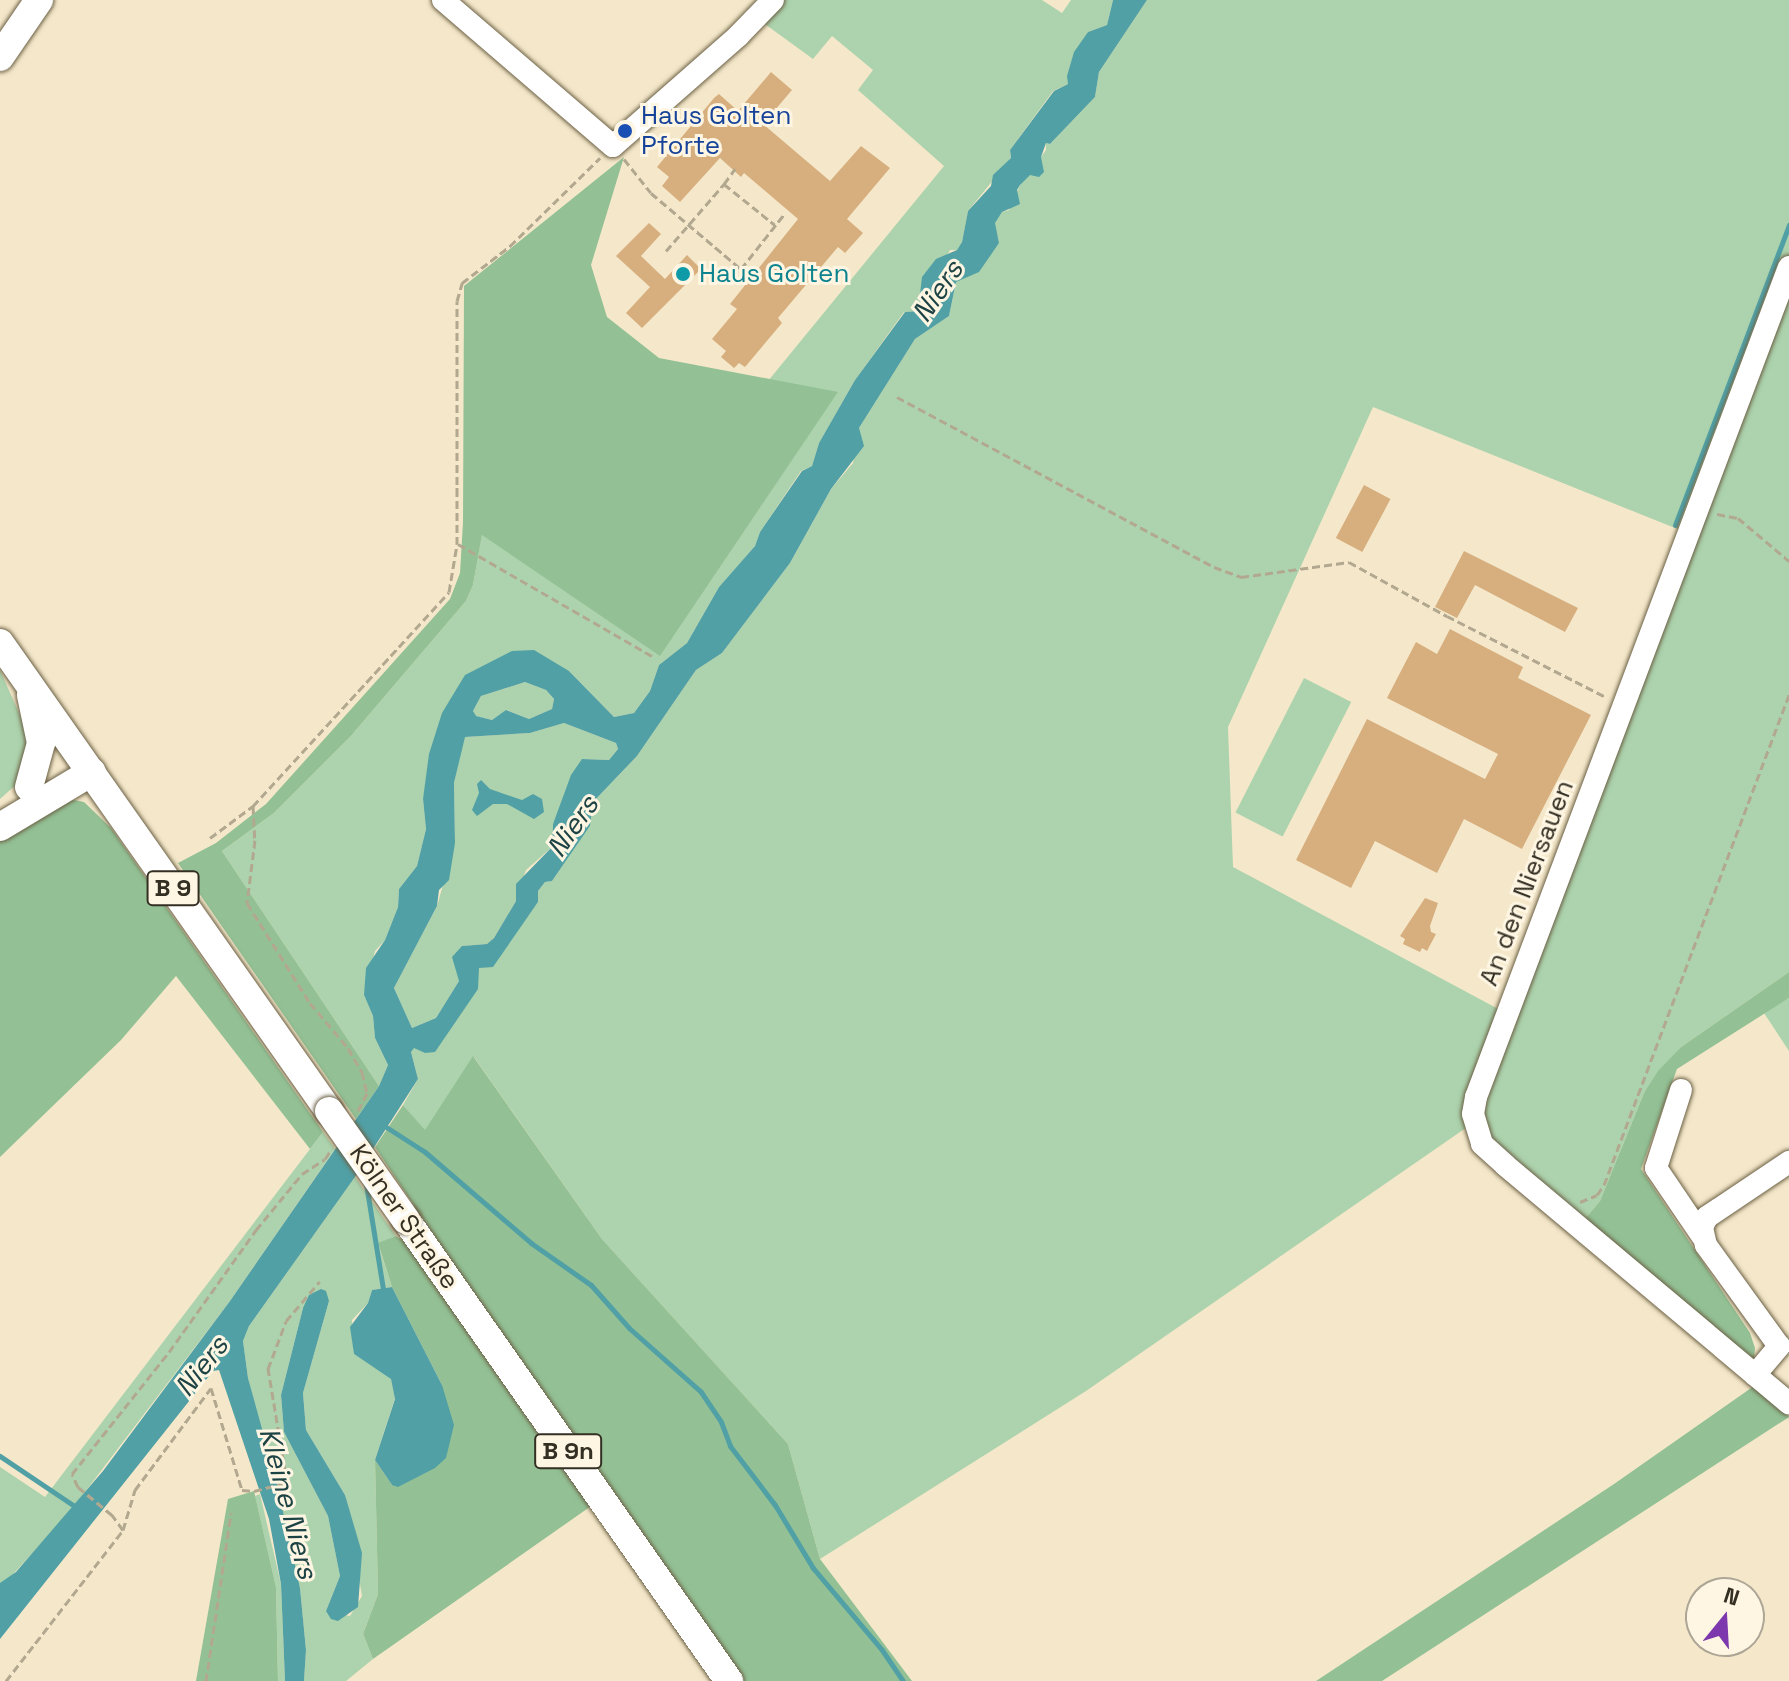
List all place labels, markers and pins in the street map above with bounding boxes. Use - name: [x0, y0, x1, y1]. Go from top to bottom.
- place label: Haus Golten Pforte: [641, 100, 791, 162]
- marker: Haus Golten Pforte: [616, 122, 634, 140]
- place label: Haus Golten: [699, 258, 849, 290]
- marker: Haus Golten: [674, 265, 692, 283]

